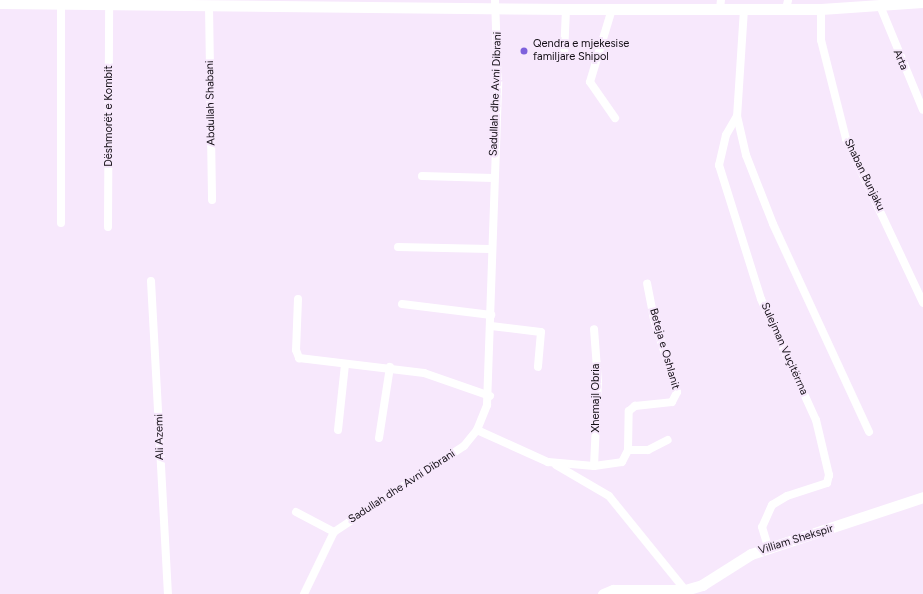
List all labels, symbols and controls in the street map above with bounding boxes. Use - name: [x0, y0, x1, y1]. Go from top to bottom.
- street label: Sadullah dhe Avni Dibrani: [487, 32, 505, 156]
- place label: Qendra e mjekesise familjare Shipol: [533, 38, 629, 64]
- marker: Qendra e mjekesise familjare Shipol: [518, 45, 530, 57]
- street label: Arta: [890, 48, 910, 72]
- street label: Abdullah Shabani: [204, 60, 218, 146]
- street label: Dëshmorët e Kombit: [102, 65, 116, 167]
- street label: Shaban Bunjaku: [841, 137, 887, 213]
- street label: Sulejman Vuçitërrna: [758, 301, 810, 397]
- street label: Beteja e Oshlanit: [646, 307, 682, 391]
- street label: Xhemajl Obria: [589, 364, 603, 432]
- street label: Ali Azemi: [153, 414, 167, 460]
- street label: Sadullah dhe Avni Dibrani: [346, 448, 458, 526]
- street label: Villiam Shekspir: [757, 522, 835, 558]

